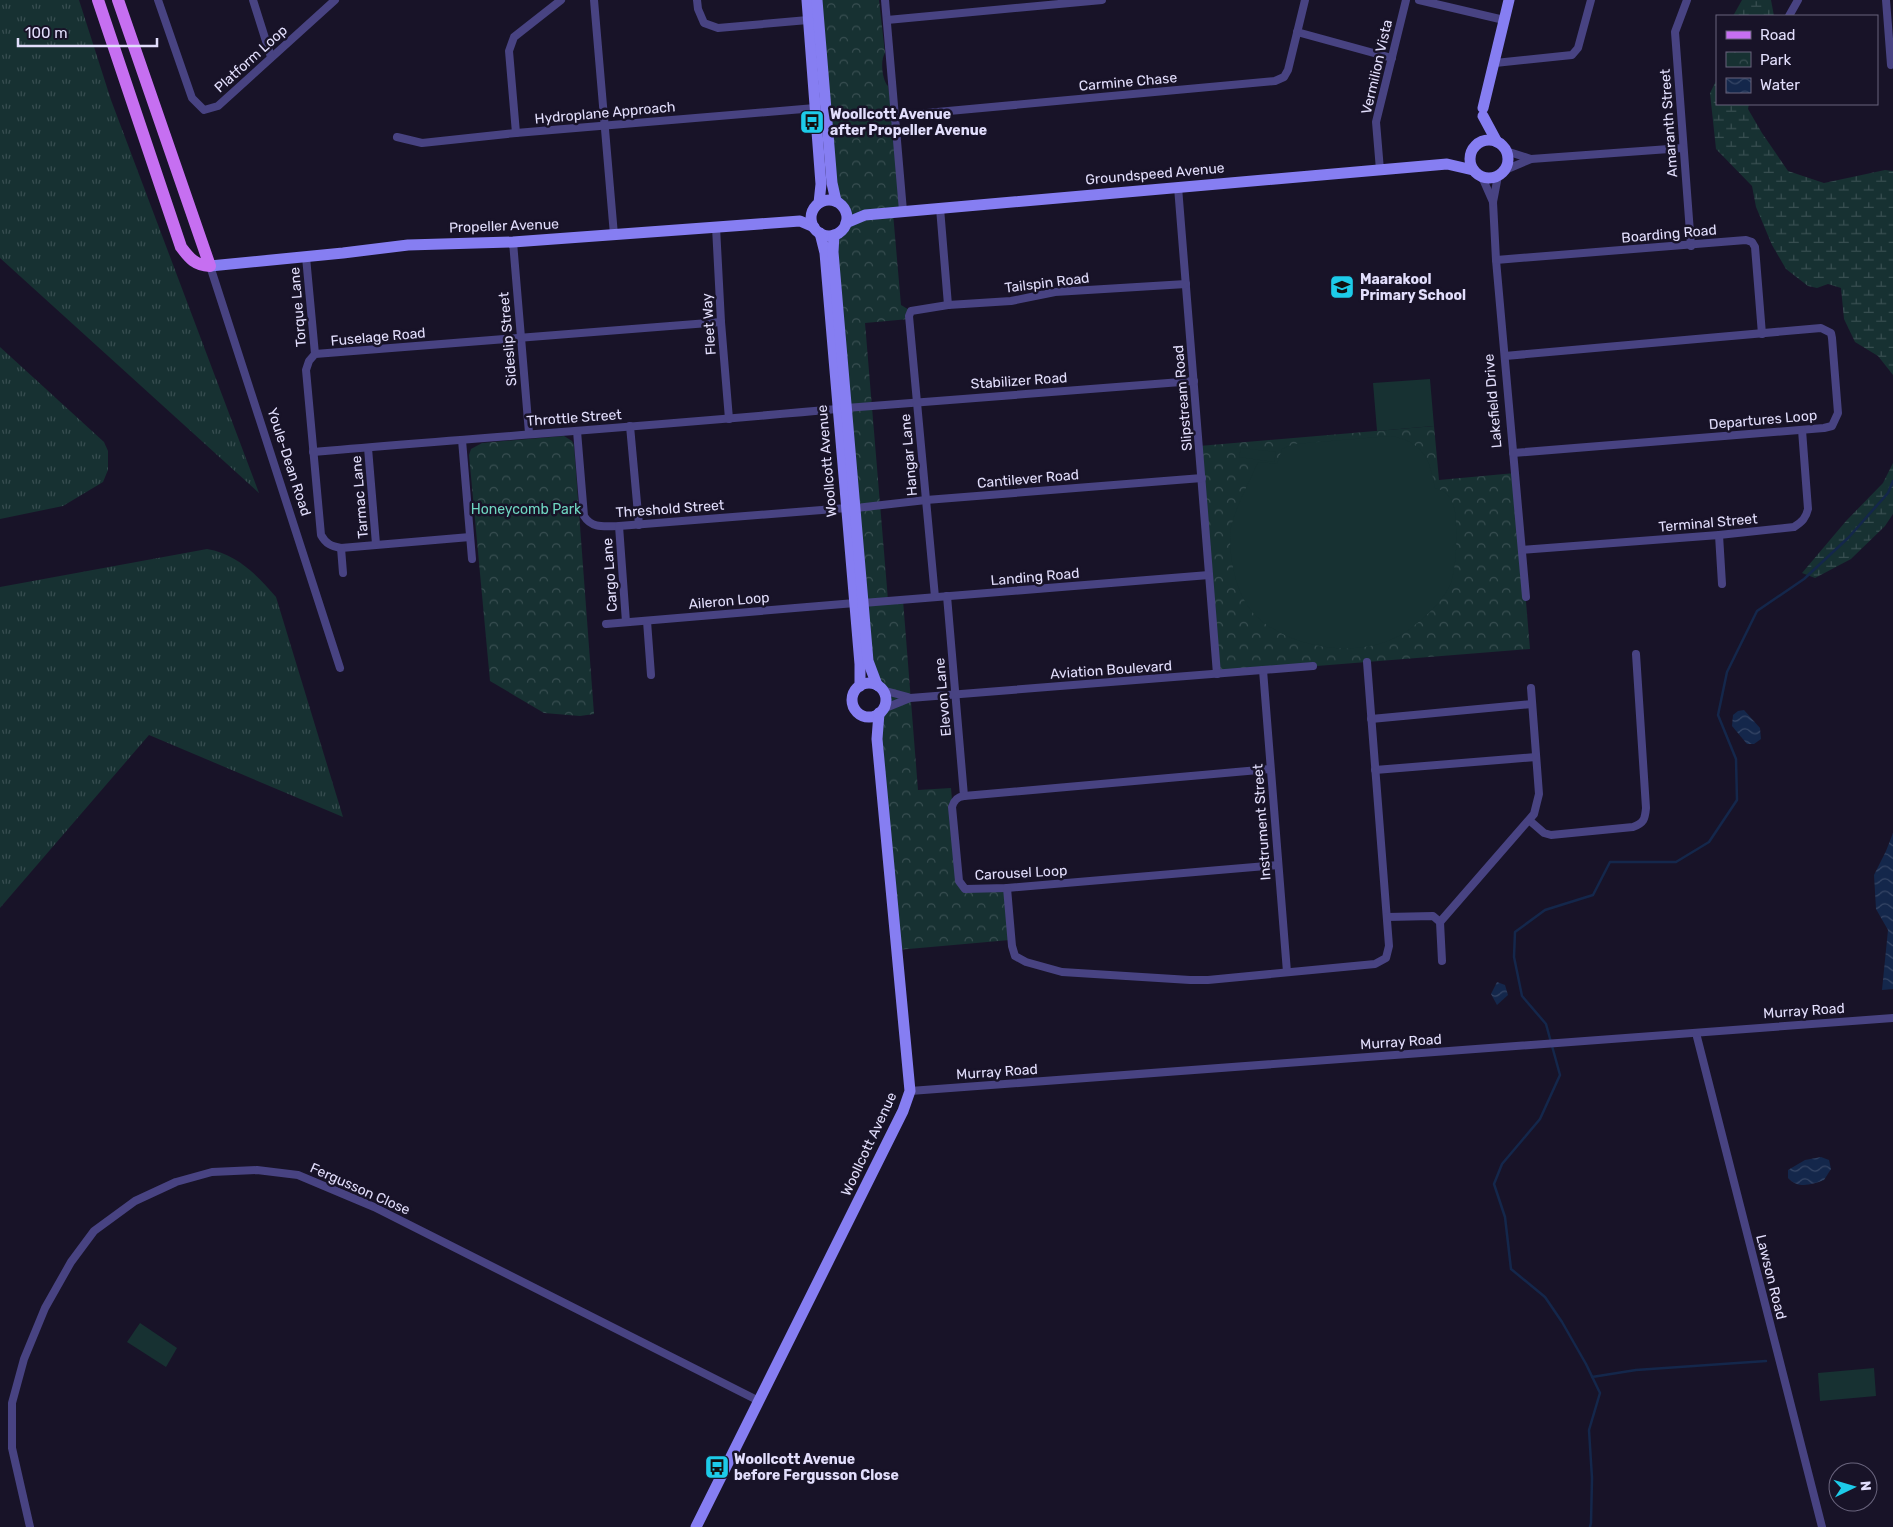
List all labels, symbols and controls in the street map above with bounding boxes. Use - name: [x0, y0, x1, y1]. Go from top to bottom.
- scale bar: [18, 15, 156, 47]
- legend: [1716, 15, 1878, 105]
- street label: Vermilion Vista: [1358, 18, 1396, 116]
- street label: Platform Loop: [211, 22, 291, 96]
- text: 100 m: [25, 24, 67, 42]
- text: Road: [1760, 26, 1796, 44]
- text: Park: [1760, 51, 1791, 69]
- street label: Amaranth Street: [1657, 68, 1681, 178]
- street label: Carmine Chase: [1078, 69, 1178, 95]
- text: Water: [1760, 76, 1800, 94]
- street label: Hydroplane Approach: [534, 98, 676, 128]
- place label: Woollcott Avenue after Propeller Avenue: [830, 106, 987, 139]
- bus stop icon: Woollcott Avenue after Propeller Avenue: [799, 109, 825, 135]
- street label: Groundspeed Avenue: [1085, 159, 1225, 189]
- street label: Propeller Avenue: [449, 216, 559, 236]
- street label: Boarding Road: [1621, 221, 1717, 247]
- street label: Torque Lane: [286, 266, 310, 348]
- street label: Tailspin Road: [1004, 269, 1090, 297]
- place label: Maarakool Primary School: [1360, 271, 1466, 304]
- school or university icon: Maarakool Primary School: [1329, 274, 1355, 300]
- street label: Sideslip Street: [495, 291, 521, 387]
- street label: Fleet Way: [698, 292, 720, 356]
- street label: Fuselage Road: [330, 324, 426, 350]
- street label: Slipstream Road: [1170, 344, 1196, 452]
- street label: Lakefield Drive: [1480, 353, 1506, 449]
- street label: Stabilizer Road: [970, 369, 1068, 393]
- street label: Woollcott Avenue: [814, 404, 840, 518]
- street label: Youle-Dean Road: [264, 406, 314, 518]
- street label: Throttle Street: [526, 406, 623, 430]
- street label: Departures Loop: [1708, 407, 1818, 433]
- street label: Hangar Lane: [897, 413, 921, 497]
- street label: Tarmac Lane: [348, 455, 372, 539]
- street label: Cantilever Road: [976, 466, 1080, 492]
- street label: Threshold Street: [615, 497, 725, 521]
- park label: Honeycomb Park: [471, 501, 582, 518]
- street label: Terminal Street: [1658, 510, 1759, 536]
- street label: Cargo Lane: [599, 537, 621, 612]
- street label: Landing Road: [990, 565, 1080, 589]
- street label: Aileron Loop: [688, 589, 770, 613]
- street label: Elevon Lane: [931, 657, 955, 737]
- street label: Aviation Boulevard: [1050, 657, 1172, 683]
- street label: Instrument Street: [1249, 763, 1275, 881]
- street label: Carousel Loop: [974, 862, 1068, 884]
- street label: Murray Road: [1763, 1000, 1845, 1022]
- street label: Murray Road: [1360, 1031, 1442, 1053]
- street label: Murray Road: [956, 1061, 1038, 1083]
- street label: Woollcott Avenue: [838, 1089, 901, 1199]
- street label: Fergusson Close: [307, 1159, 413, 1219]
- street label: Lawson Road: [1752, 1233, 1790, 1321]
- place label: Woollcott Avenue before Fergusson Close: [734, 1451, 899, 1484]
- bus stop icon: Woollcott Avenue before Fergusson Close: [704, 1454, 730, 1480]
- north arrow: [1828, 1462, 1878, 1512]
- text: N: [1857, 1480, 1874, 1492]

